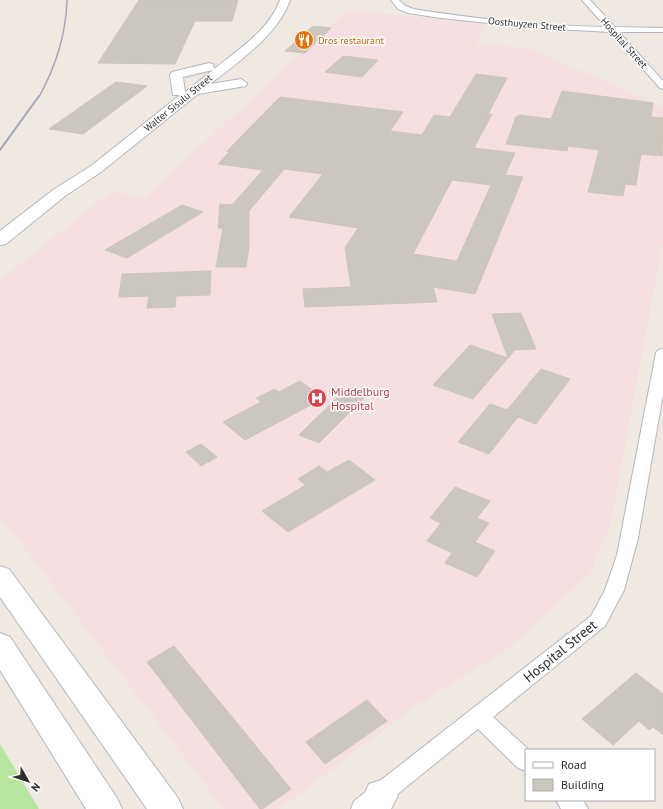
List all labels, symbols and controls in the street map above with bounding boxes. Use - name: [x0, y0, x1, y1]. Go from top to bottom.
- street label: Oosthuyzen Street: [487, 14, 567, 34]
- street label: Hospital Street: [598, 15, 651, 72]
- restaurant icon: Dros restaurant: [293, 29, 315, 51]
- place label: Dros restaurant: [318, 34, 384, 47]
- street label: Walter Sisulu Street: [141, 71, 215, 135]
- place label: Middelburg Hospital: [331, 384, 390, 413]
- hospital icon: Middelburg Hospital: [306, 387, 328, 409]
- street label: Hospital Street: [520, 616, 601, 686]
- legend: [525, 749, 655, 801]
- text: Road: [561, 757, 586, 772]
- north arrow: [8, 761, 48, 801]
- text: Building: [561, 777, 604, 792]
- text: N: [28, 780, 43, 795]

